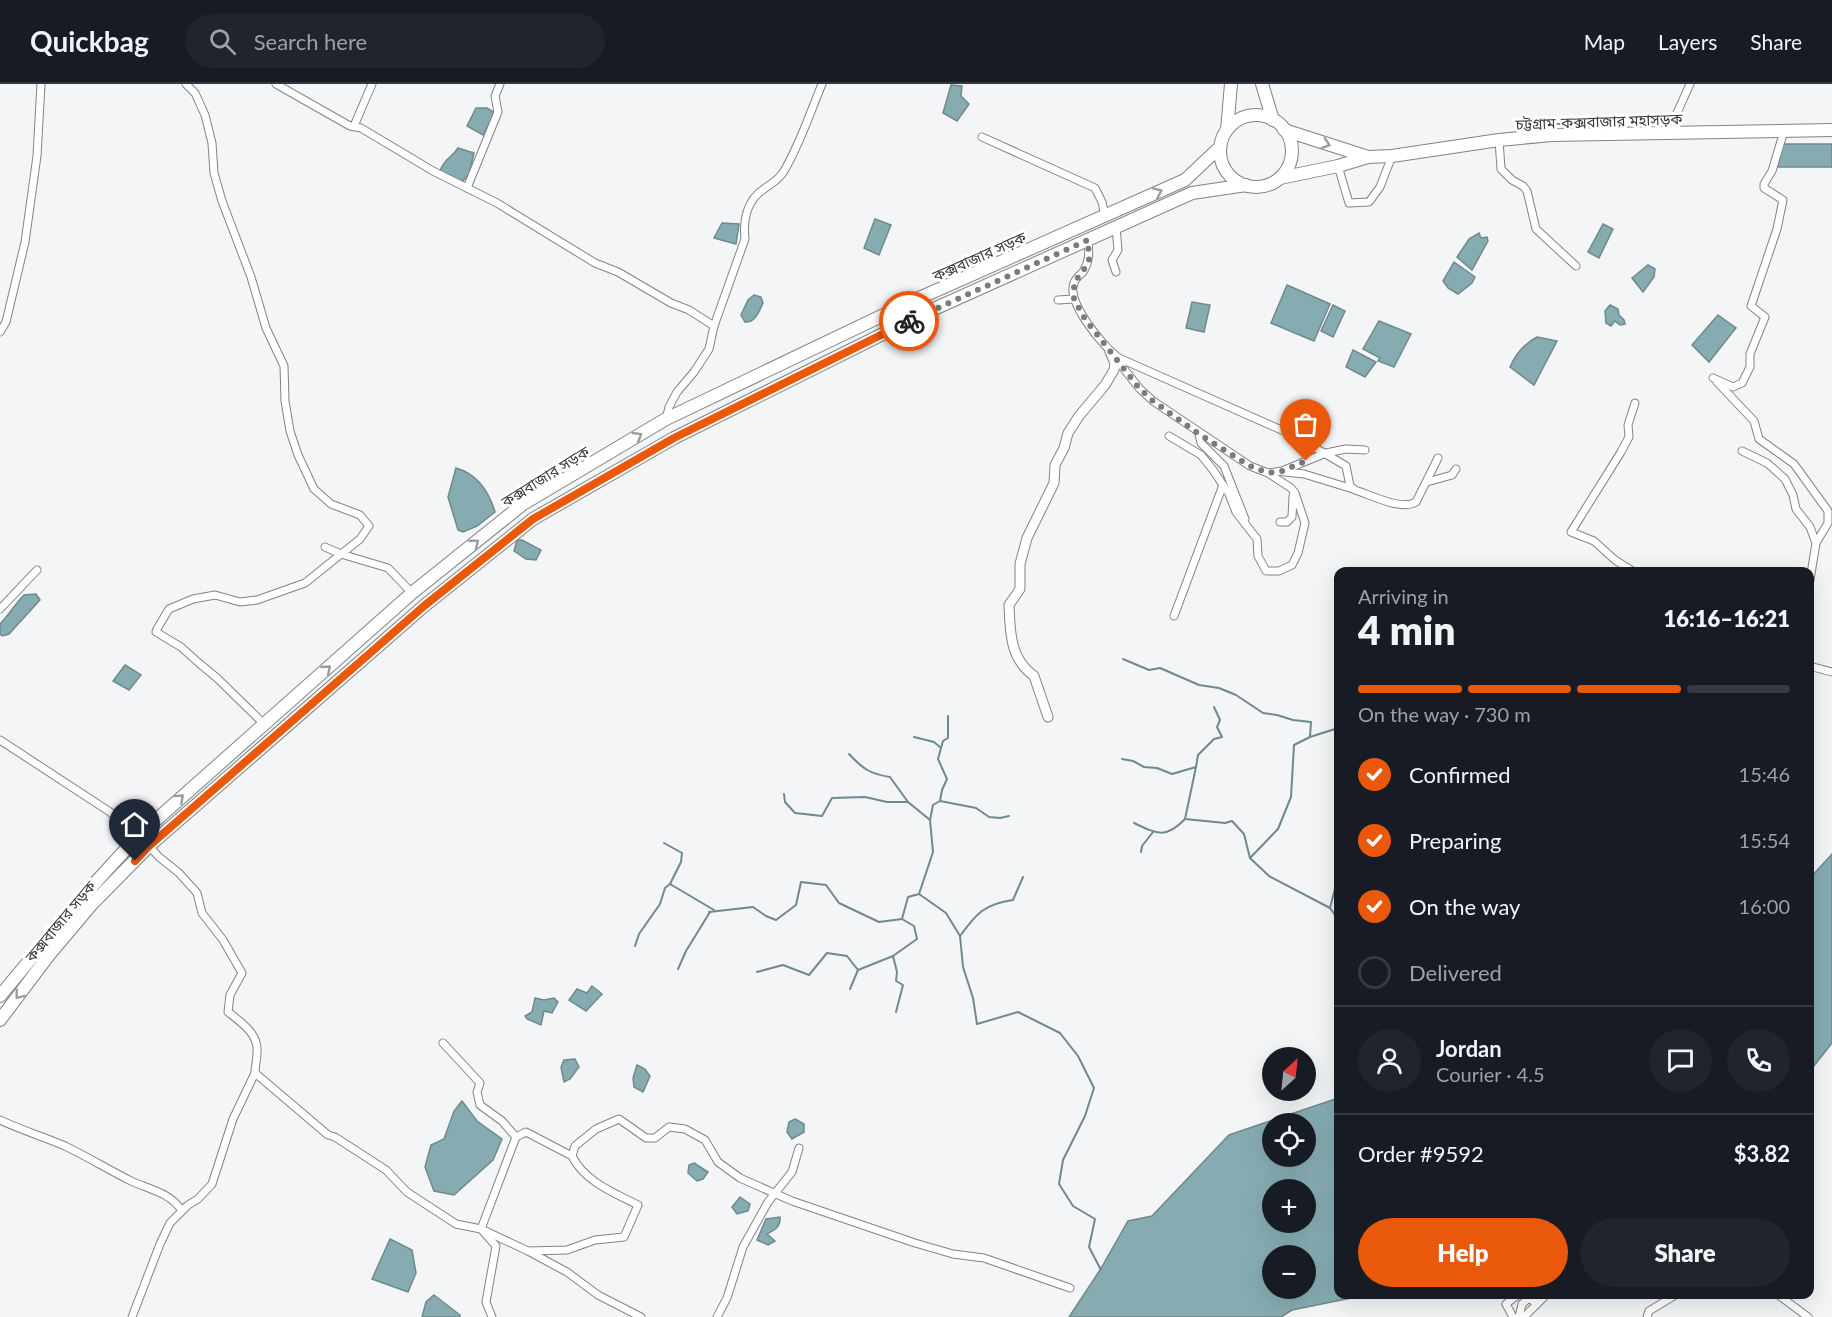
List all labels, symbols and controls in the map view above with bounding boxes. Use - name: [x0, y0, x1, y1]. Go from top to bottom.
- search box: [185, 14, 605, 68]
- text: Quickbag: [30, 24, 149, 58]
- icon: search: [206, 25, 239, 58]
- text: Search here: [254, 28, 367, 55]
- text: Map: [1584, 29, 1625, 54]
- text: Layers: [1658, 29, 1717, 54]
- text: Share: [1750, 29, 1802, 54]
- street label: চট্টগ্রাম-কক্সবাজার মহাসড়ক: [1514, 109, 1684, 133]
- one-way arrow: [1320, 136, 1331, 149]
- one-way arrow: [1152, 187, 1163, 199]
- street label: কক্সবাজার সড়ক: [929, 227, 1029, 285]
- courier: [879, 291, 939, 351]
- icon: bike: [893, 305, 926, 338]
- pin: [1280, 399, 1331, 461]
- icon: bag: [1289, 408, 1322, 441]
- one-way arrow: [632, 432, 642, 443]
- street label: কক্সবাজার সড়ক: [497, 441, 593, 511]
- one-way arrow: [468, 539, 479, 550]
- text: Arriving in: [1358, 584, 1449, 608]
- text: 16:16–16:21: [1664, 605, 1790, 632]
- text: 4 min: [1358, 607, 1455, 653]
- one-way arrow: [320, 665, 331, 676]
- text: On the way · 730 m: [1358, 702, 1531, 726]
- icon: check: [1358, 758, 1391, 791]
- text: Confirmed: [1409, 761, 1511, 788]
- text: 15:46: [1739, 762, 1790, 786]
- one-way arrow: [174, 794, 184, 805]
- pin: [109, 799, 160, 861]
- icon: home: [118, 808, 151, 841]
- icon: check: [1358, 824, 1391, 857]
- text: Preparing: [1409, 827, 1501, 854]
- text: 15:54: [1739, 828, 1790, 852]
- street label: কক্সবাজার সড়ক: [20, 876, 100, 966]
- icon: check: [1358, 890, 1391, 923]
- text: On the way: [1409, 893, 1520, 920]
- text: 16:00: [1739, 894, 1790, 918]
- text: Delivered: [1409, 959, 1502, 986]
- one-way arrow: [15, 988, 26, 999]
- button: person: [1358, 1029, 1421, 1092]
- button: chat: [1649, 1029, 1712, 1092]
- button: phone: [1727, 1029, 1790, 1092]
- text: Jordan: [1436, 1035, 1502, 1062]
- north arrow: [1262, 1047, 1316, 1101]
- map controls: [1262, 1047, 1316, 1299]
- text: Courier · 4.5: [1436, 1062, 1545, 1086]
- button: locate: [1262, 1113, 1316, 1167]
- text: Order #9592: [1358, 1140, 1484, 1167]
- text: $3.82: [1734, 1140, 1790, 1167]
- button: +: [1262, 1179, 1316, 1233]
- button: Help: [1358, 1218, 1568, 1287]
- button: Share: [1580, 1218, 1790, 1287]
- button: −: [1262, 1245, 1316, 1299]

